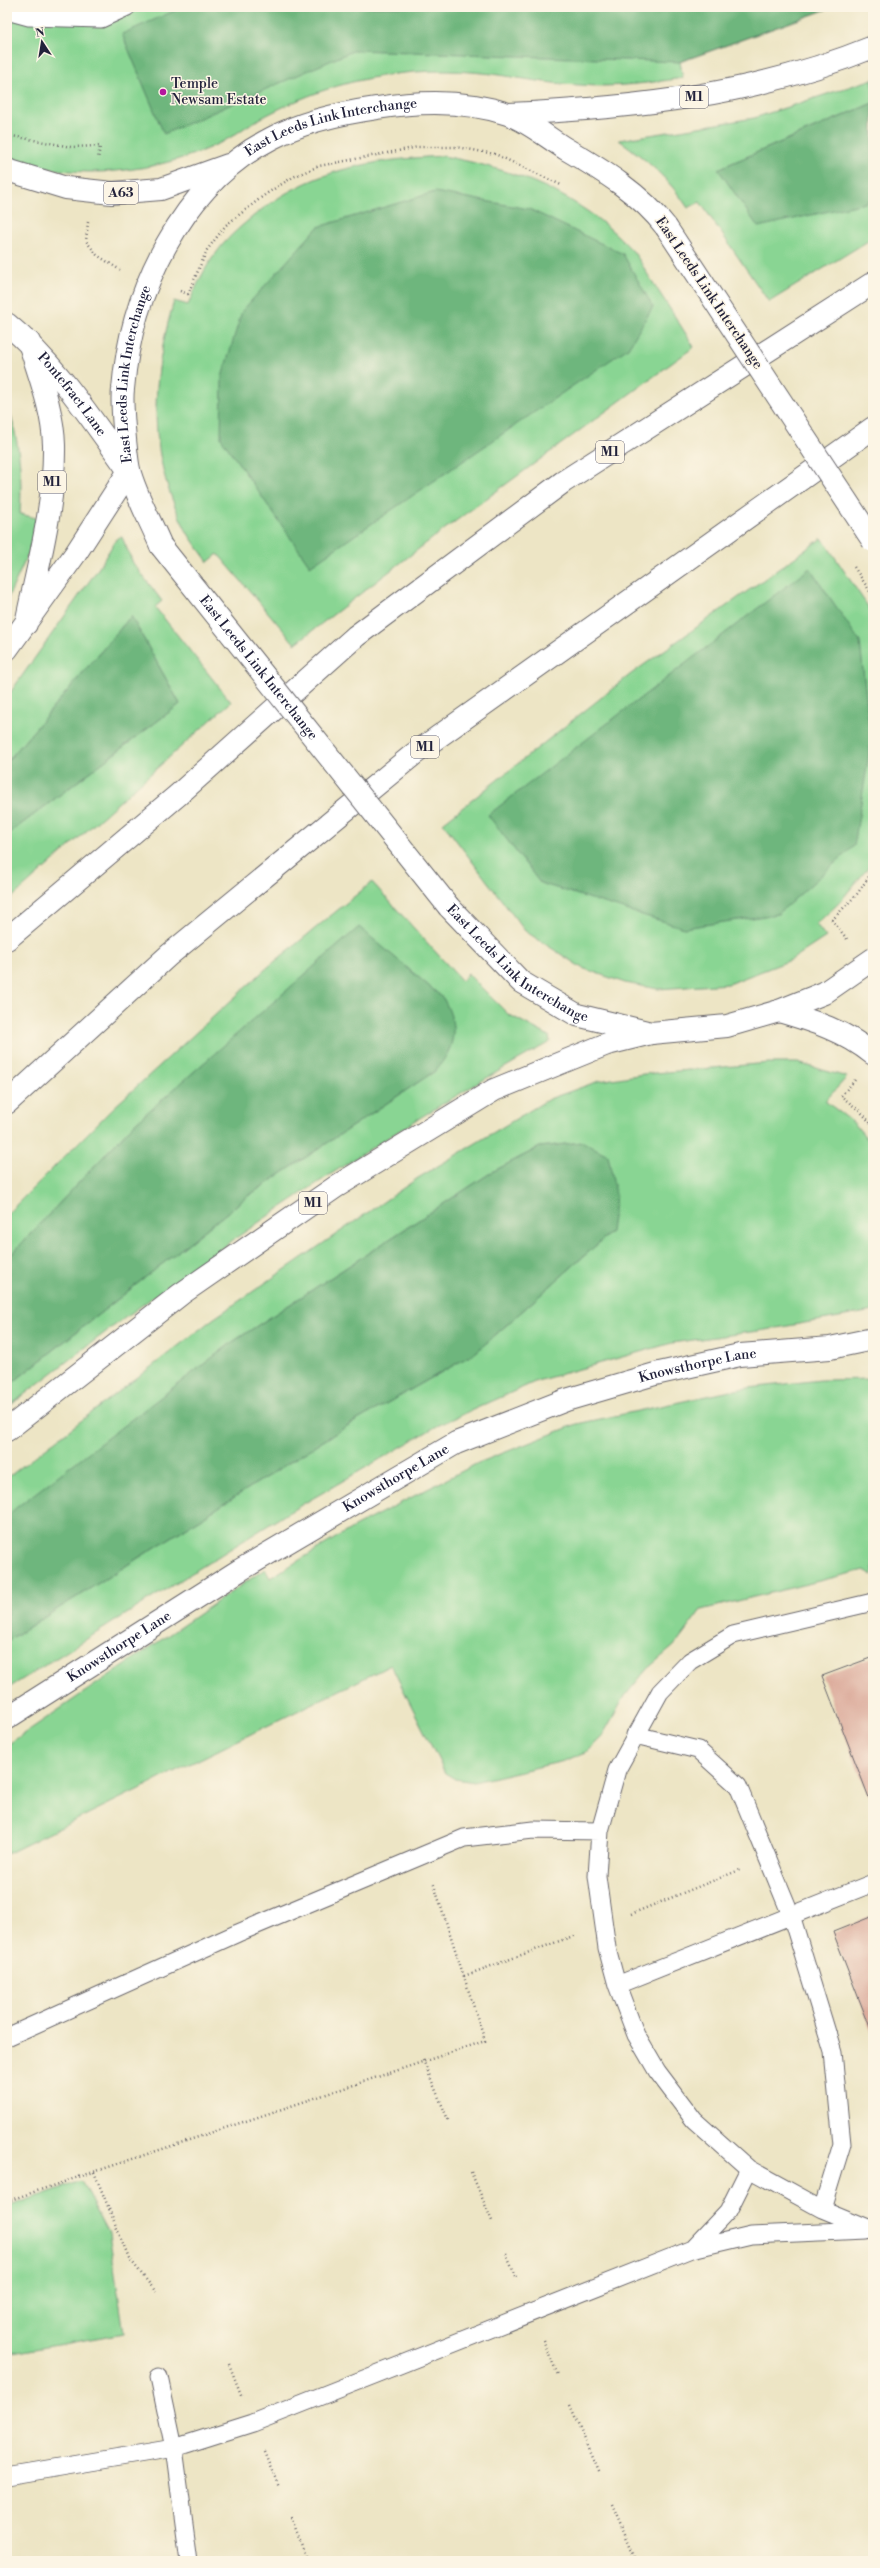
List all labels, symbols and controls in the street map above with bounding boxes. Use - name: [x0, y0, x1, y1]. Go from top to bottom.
- north arrow: [22, 22, 62, 62]
- text: N: [34, 25, 46, 41]
- place label: Temple Newsam Estate: [171, 75, 267, 109]
- road number: M1: [680, 86, 708, 108]
- marker: Temple Newsam Estate: [158, 87, 168, 97]
- street label: East Leeds Link Interchange: [241, 94, 418, 161]
- road number: A63: [104, 182, 138, 204]
- street label: East Leeds Link Interchange: [651, 213, 767, 373]
- street label: East Leeds Link Interchange: [114, 283, 155, 464]
- street label: Pontefract Lane: [33, 349, 110, 440]
- road number: M1: [596, 441, 624, 463]
- road number: M1: [38, 471, 66, 493]
- street label: East Leeds Link Interchange: [195, 592, 322, 744]
- road number: M1: [411, 736, 439, 758]
- street label: East Leeds Link Interchange: [442, 901, 590, 1026]
- road number: M1: [299, 1192, 327, 1214]
- street label: Knowsthorpe Lane: [637, 1345, 757, 1387]
- street label: Knowsthorpe Lane: [340, 1440, 452, 1516]
- street label: Knowsthorpe Lane: [64, 1607, 175, 1686]

